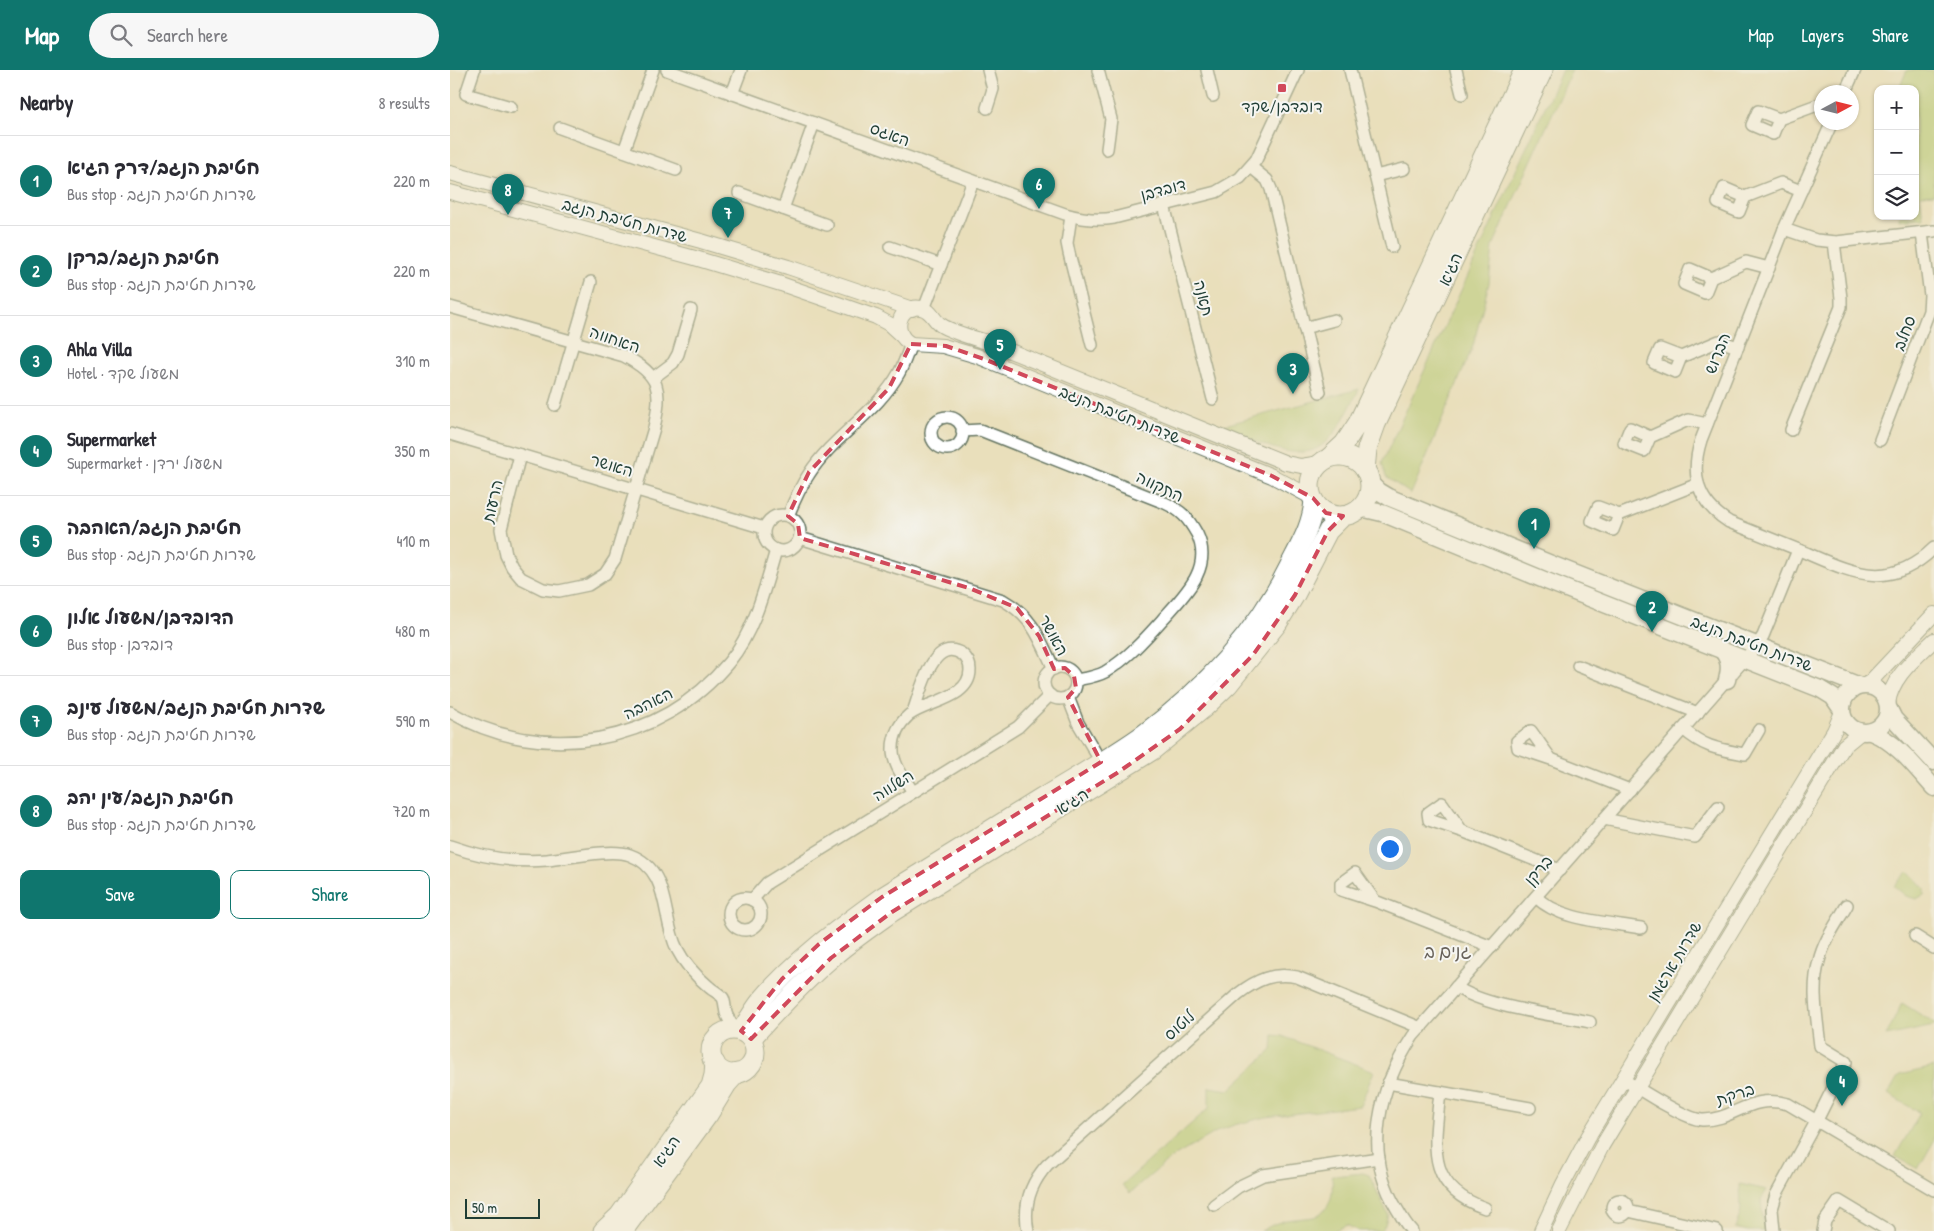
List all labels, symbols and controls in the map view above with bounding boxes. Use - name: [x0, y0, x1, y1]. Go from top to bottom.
- search box: [89, 13, 439, 58]
- text: Map: [25, 19, 59, 51]
- icon: search: [107, 21, 135, 49]
- text: Search here: [147, 22, 228, 48]
- text: Map: [1748, 23, 1774, 48]
- text: Layers: [1802, 23, 1844, 48]
- text: Share: [1872, 23, 1909, 48]
- marker: דובדבן/שקד: [1276, 82, 1288, 94]
- north arrow: [1814, 85, 1859, 130]
- map controls: [1874, 85, 1919, 220]
- button: +: [1874, 85, 1919, 130]
- text: Nearby: [20, 88, 73, 117]
- text: 8 results: [378, 92, 430, 114]
- place label: דובדבן/שקד: [1241, 95, 1323, 117]
- street label: האגס: [867, 117, 913, 151]
- button: −: [1874, 130, 1919, 175]
- text: חטיבת הנגב/דרך הגיא: [67, 154, 260, 180]
- pin: 6: [1023, 168, 1055, 209]
- text: 1: [33, 170, 39, 192]
- text: 220 m: [393, 170, 430, 192]
- street label: דובדבן: [1138, 172, 1188, 206]
- pin: 8: [492, 174, 524, 215]
- button: layers: [1874, 175, 1919, 220]
- text: Bus stop · שדרות חטיבת הנגב: [67, 183, 256, 205]
- street label: שדרות חטיבת הנגב: [560, 193, 690, 247]
- pin: 7: [712, 197, 744, 238]
- text: חטיבת הנגב/ברקן: [67, 244, 219, 270]
- street label: הגיא: [1433, 249, 1467, 289]
- text: 2: [32, 260, 40, 282]
- text: 220 m: [393, 260, 430, 282]
- text: Bus stop · שדרות חטיבת הנגב: [67, 273, 256, 295]
- street label: תאנה: [1189, 278, 1219, 318]
- street label: סחלב: [1887, 312, 1921, 354]
- street label: האחווה: [587, 320, 643, 358]
- pin: 5: [984, 329, 1016, 370]
- street label: הברוש: [1699, 329, 1735, 377]
- text: Ahla Villa: [67, 336, 132, 362]
- text: 3: [32, 350, 40, 372]
- text: 310 m: [395, 350, 430, 372]
- pin: 3: [1277, 353, 1309, 394]
- text: Hotel · משעול שקד: [67, 362, 179, 384]
- street label: שדרות חטיבת הנגב: [1056, 380, 1184, 448]
- text: Supermarket: [67, 426, 156, 452]
- text: 4: [33, 440, 39, 462]
- text: 350 m: [394, 440, 430, 462]
- street label: האושר: [588, 448, 636, 482]
- text: Supermarket · משעול ירדן: [67, 452, 223, 474]
- street label: התקווה: [1133, 465, 1187, 507]
- street label: הרעות: [476, 477, 508, 526]
- pin: 1: [1518, 508, 1550, 549]
- text: חטיבת הנגב/האהבה: [67, 514, 242, 540]
- text: 5: [33, 530, 39, 552]
- text: 410 m: [396, 530, 430, 552]
- text: Bus stop · שדרות חטיבת הנגב: [67, 543, 256, 565]
- pin: 2: [1636, 591, 1668, 632]
- text: הדובדבן/משעול אלון: [67, 604, 234, 630]
- street label: האושר: [1034, 610, 1074, 660]
- street label: שדרות חטיבת הנגב: [1688, 610, 1816, 676]
- text: 6: [33, 620, 39, 642]
- text: 480 m: [395, 620, 430, 642]
- text: Bus stop · דובדבן: [67, 633, 173, 655]
- street label: האהבה: [620, 682, 676, 724]
- text: שדרות חטיבת הנגב/משעול עינב: [67, 694, 325, 720]
- text: 7: [32, 710, 40, 732]
- text: 590 m: [396, 710, 430, 732]
- text: Bus stop · שדרות חטיבת הנגב: [67, 723, 256, 745]
- street label: השלווה: [868, 764, 918, 806]
- street label: הגיא: [1052, 783, 1092, 819]
- text: חטיבת הנגב/עין יהב: [67, 784, 234, 810]
- text: 8: [33, 800, 39, 822]
- text: 720 m: [393, 800, 430, 822]
- text: Bus stop · שדרות חטיבת הנגב: [67, 813, 256, 835]
- your location: [1377, 836, 1403, 862]
- street label: ברקן: [1519, 850, 1557, 890]
- button: Save: [20, 870, 220, 919]
- button: Share: [230, 870, 430, 919]
- street label: שדרות ארגמן: [1641, 917, 1707, 1005]
- district label: גנים ב: [1424, 939, 1472, 964]
- street label: לוטוס: [1159, 1005, 1200, 1045]
- pin: 4: [1826, 1065, 1858, 1106]
- street label: ברקת: [1712, 1077, 1757, 1111]
- street label: הגיא: [647, 1131, 685, 1171]
- scale bar: [465, 1196, 540, 1219]
- text: 50 m: [472, 1198, 497, 1217]

